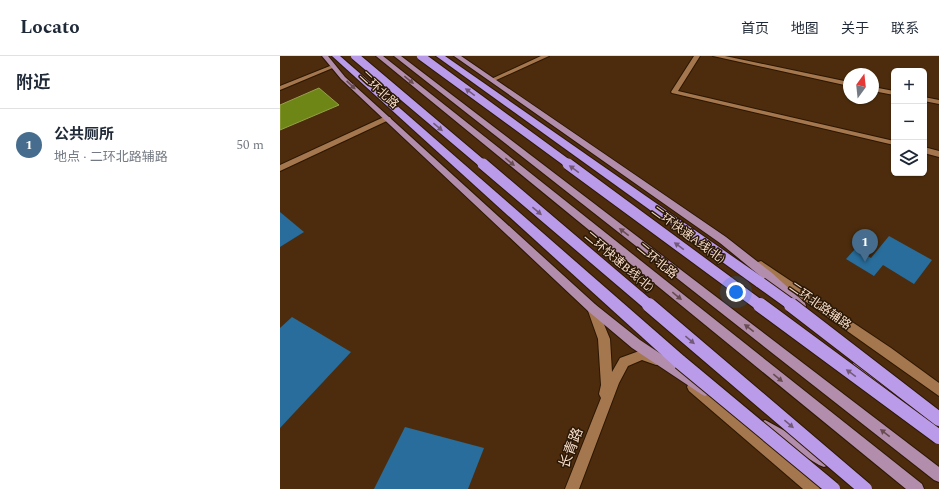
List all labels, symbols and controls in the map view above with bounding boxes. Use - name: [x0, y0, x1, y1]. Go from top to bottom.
- text: Locato: [20, 13, 80, 42]
- text: 首页: [741, 18, 769, 39]
- text: 地图: [791, 18, 819, 39]
- text: 关于: [841, 18, 869, 39]
- text: 联系: [891, 18, 919, 39]
- street label: 二环北路: [355, 67, 403, 113]
- north arrow: [843, 68, 879, 104]
- map controls: [891, 68, 927, 176]
- button: +: [891, 68, 927, 104]
- text: 附近: [16, 70, 50, 96]
- one-way arrow: [404, 76, 415, 85]
- one-way arrow: [346, 80, 355, 89]
- one-way arrow: [464, 87, 475, 96]
- button: −: [891, 104, 927, 140]
- one-way arrow: [433, 122, 443, 131]
- text: 公共厕所: [54, 123, 114, 146]
- text: 1: [25, 135, 33, 155]
- text: 50 m: [237, 135, 264, 155]
- button: layers: [891, 140, 927, 176]
- text: 地点 · 二环北路辅路: [54, 147, 168, 167]
- one-way arrow: [505, 158, 516, 166]
- one-way arrow: [569, 165, 580, 173]
- street label: 二环快速A线(北): [647, 202, 729, 268]
- one-way arrow: [532, 206, 543, 215]
- street label: 二环快速B线(北): [580, 227, 658, 297]
- one-way arrow: [619, 227, 630, 236]
- pin: 1: [852, 229, 878, 262]
- street label: 二环北路: [632, 239, 682, 283]
- one-way arrow: [674, 242, 684, 250]
- street label: 二环北路辅路: [785, 278, 855, 334]
- your location: [726, 282, 746, 302]
- one-way arrow: [672, 292, 683, 301]
- one-way arrow: [744, 324, 754, 332]
- one-way arrow: [684, 336, 695, 345]
- one-way arrow: [846, 369, 857, 377]
- one-way arrow: [773, 373, 784, 382]
- one-way arrow: [783, 420, 794, 429]
- street label: 长青路: [554, 425, 588, 471]
- one-way arrow: [880, 429, 891, 438]

